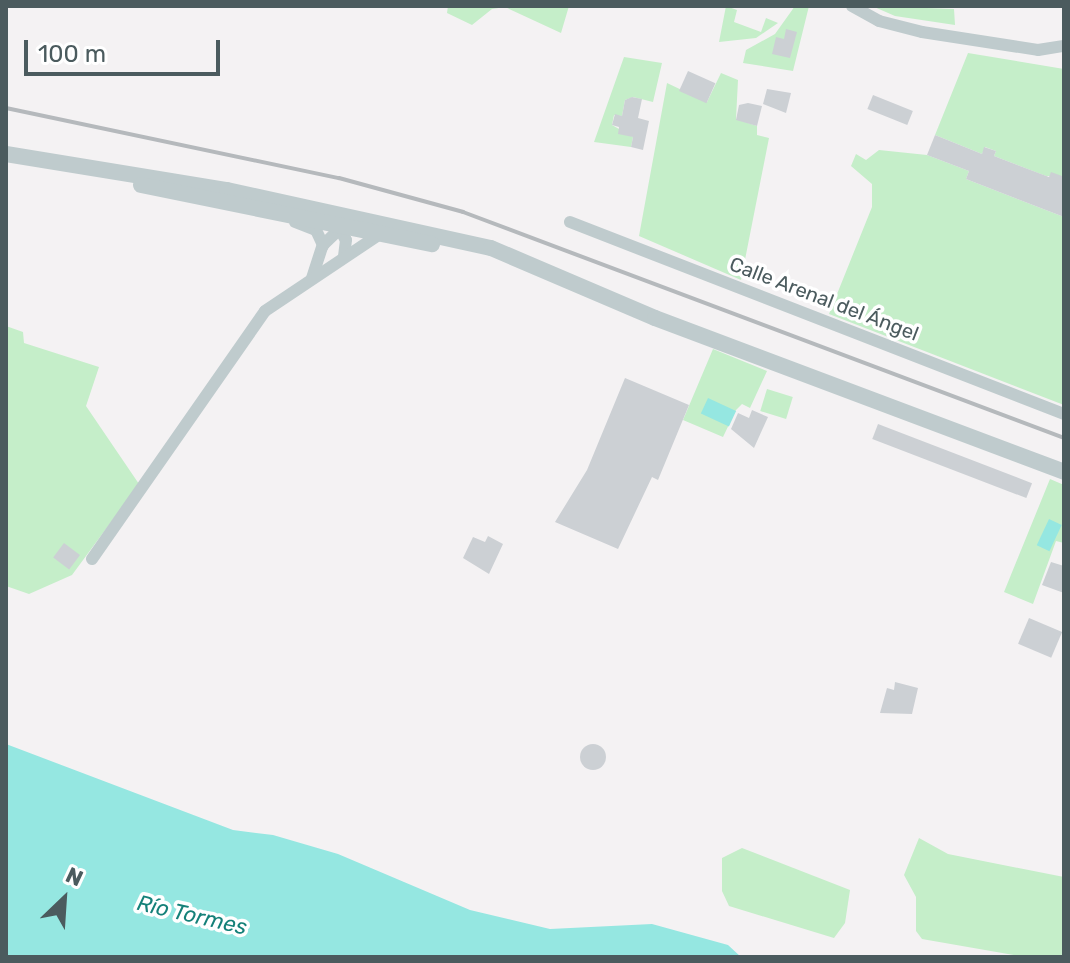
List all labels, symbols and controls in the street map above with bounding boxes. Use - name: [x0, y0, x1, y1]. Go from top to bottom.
- scale bar: [28, 24, 224, 74]
- text: 100 m: [38, 40, 106, 68]
- street label: Calle Arenal del Ángel: [726, 252, 922, 346]
- north arrow: [24, 859, 104, 939]
- text: N: [61, 861, 87, 892]
- water label: Río Tormes: [134, 889, 250, 941]

